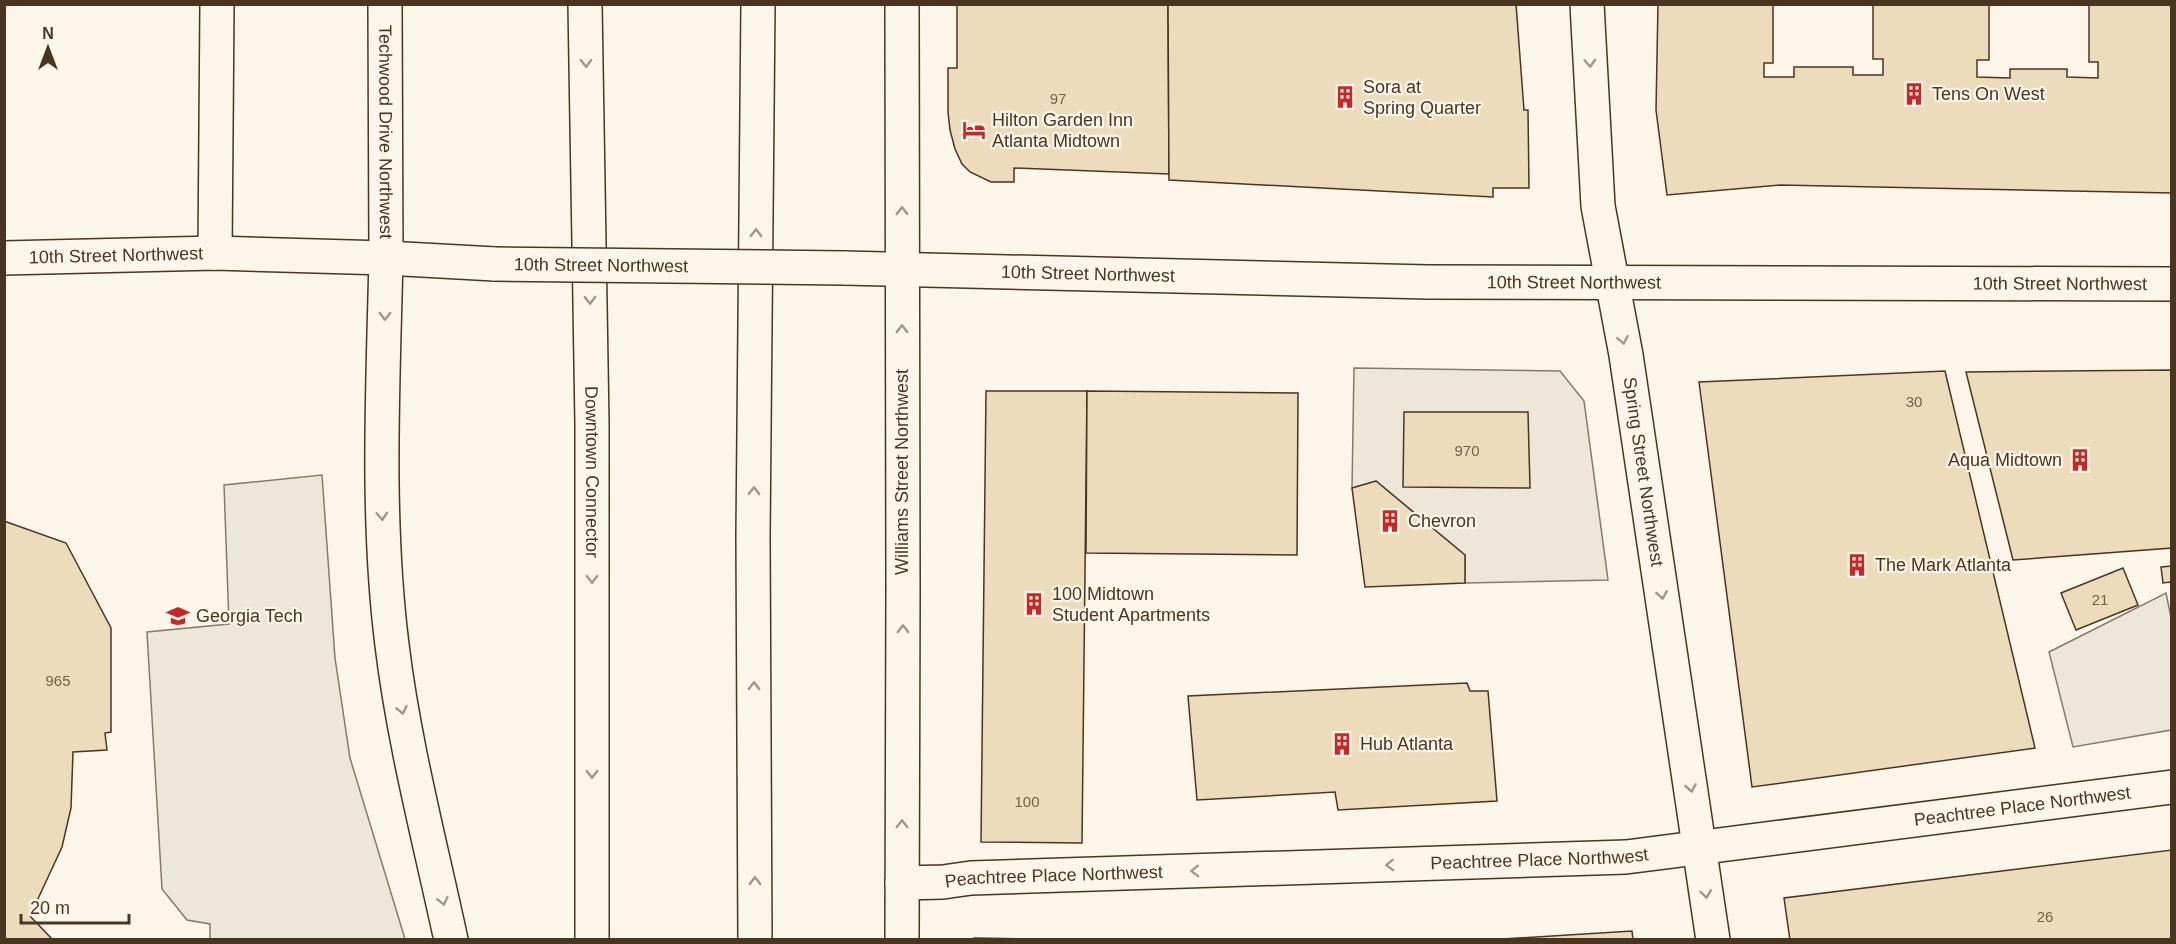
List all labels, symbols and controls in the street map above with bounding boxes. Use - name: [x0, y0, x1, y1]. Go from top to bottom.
- north arrow: [18, 18, 78, 78]
- text: N: [42, 25, 54, 42]
- street label: Techwood Drive Northwest: [375, 25, 396, 239]
- one-way arrow: [580, 58, 592, 67]
- one-way arrow: [1583, 58, 1596, 67]
- place label: Sora at Spring Quarter: [1363, 77, 1481, 118]
- building icon: Tens On West: [1901, 81, 1927, 107]
- building icon: Sora at Spring Quarter: [1332, 84, 1358, 110]
- place label: Tens On West: [1932, 84, 2045, 104]
- house number: 97: [1050, 90, 1066, 107]
- place label: Hilton Garden Inn Atlanta Midtown: [992, 110, 1133, 151]
- hotel icon: Hilton Garden Inn Atlanta Midtown: [961, 117, 987, 143]
- one-way arrow: [895, 207, 908, 216]
- one-way arrow: [750, 229, 762, 238]
- street label: 10th Street Northwest: [29, 243, 203, 267]
- street label: 10th Street Northwest: [514, 254, 688, 276]
- street label: 10th Street Northwest: [1001, 262, 1175, 286]
- street label: 10th Street Northwest: [1487, 272, 1661, 293]
- street label: 10th Street Northwest: [1973, 273, 2147, 294]
- one-way arrow: [583, 295, 596, 304]
- one-way arrow: [379, 312, 391, 321]
- one-way arrow: [895, 325, 908, 334]
- one-way arrow: [1616, 335, 1629, 345]
- street label: Williams Street Northwest: [892, 369, 912, 575]
- street label: Spring Street Northwest: [1619, 376, 1667, 568]
- street label: Downtown Connector: [581, 386, 602, 558]
- house number: 30: [1906, 393, 1922, 410]
- house number: 970: [1454, 442, 1480, 459]
- building icon: Aqua Midtown: [2067, 447, 2093, 473]
- place label: Aqua Midtown: [1948, 450, 2062, 470]
- one-way arrow: [747, 487, 760, 496]
- building icon: Chevron: [1377, 508, 1403, 534]
- place label: Chevron: [1408, 511, 1476, 531]
- one-way arrow: [376, 512, 389, 521]
- building icon: The Mark Atlanta: [1844, 552, 1870, 578]
- place label: The Mark Atlanta: [1875, 555, 2012, 575]
- one-way arrow: [586, 574, 598, 583]
- place label: 100 Midtown Student Apartments: [1052, 584, 1210, 625]
- building icon: 100 Midtown Student Apartments: [1021, 591, 1047, 617]
- one-way arrow: [1655, 591, 1667, 600]
- house number: 21: [2092, 591, 2108, 608]
- school or university icon: Georgia Tech: [165, 603, 191, 629]
- place label: Georgia Tech: [196, 606, 303, 626]
- one-way arrow: [897, 625, 909, 634]
- house number: 965: [45, 672, 71, 689]
- one-way arrow: [748, 682, 760, 691]
- one-way arrow: [395, 705, 408, 715]
- building icon: Hub Atlanta: [1329, 731, 1355, 757]
- place label: Hub Atlanta: [1360, 734, 1454, 754]
- one-way arrow: [586, 769, 598, 778]
- street label: Peachtree Place Northwest: [1913, 782, 2132, 830]
- one-way arrow: [1684, 784, 1696, 793]
- house number: 100: [1014, 793, 1040, 810]
- one-way arrow: [896, 820, 908, 829]
- street label: Peachtree Place Northwest: [1430, 844, 1650, 873]
- one-way arrow: [1385, 858, 1394, 871]
- street label: Peachtree Place Northwest: [943, 862, 1163, 892]
- one-way arrow: [1190, 865, 1199, 878]
- one-way arrow: [749, 877, 761, 886]
- scale bar: [21, 887, 129, 925]
- one-way arrow: [1700, 889, 1712, 898]
- one-way arrow: [435, 895, 448, 905]
- text: 20 m: [30, 898, 70, 918]
- house number: 26: [2037, 908, 2053, 925]

